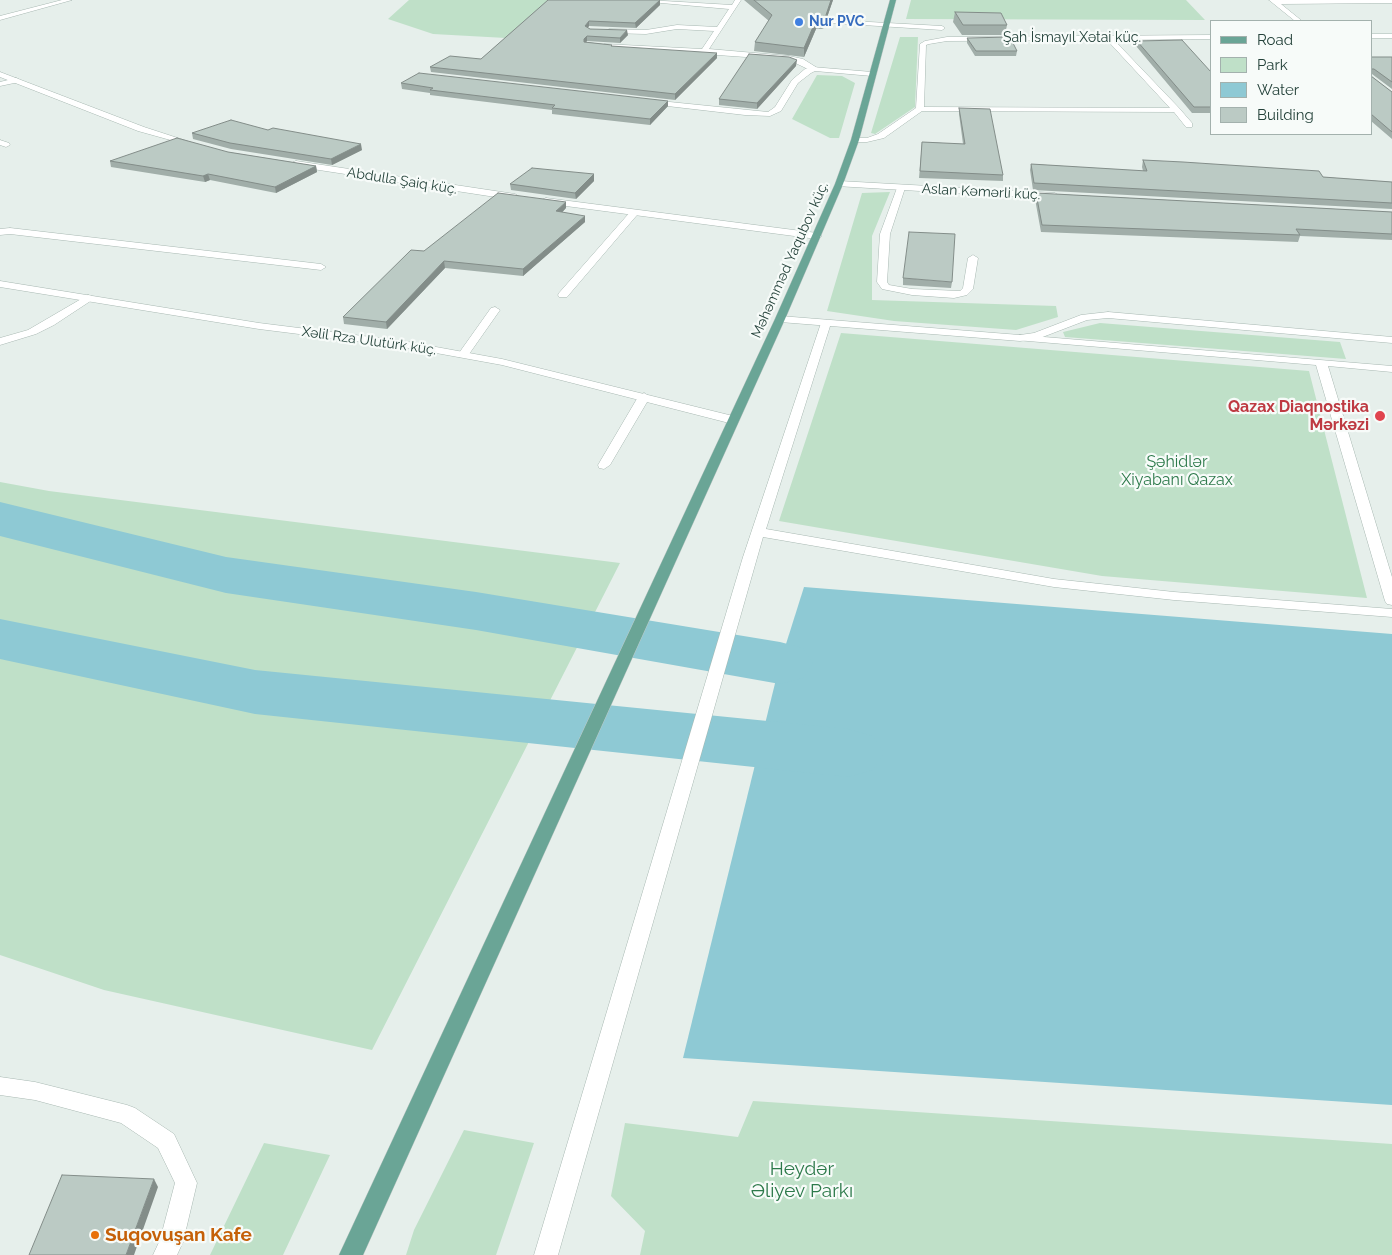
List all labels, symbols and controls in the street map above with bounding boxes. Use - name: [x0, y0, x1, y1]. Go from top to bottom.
- place label: Nur PVC: [809, 14, 864, 30]
- marker: Nur PVC: [793, 16, 805, 28]
- legend: [1210, 20, 1372, 135]
- street label: Şah İsmayıl Xətai küç.: [1003, 30, 1141, 46]
- text: Road: [1257, 31, 1293, 49]
- text: Park: [1257, 56, 1288, 74]
- text: Water: [1257, 81, 1299, 99]
- text: Building: [1257, 106, 1314, 124]
- street label: Abdulla Şaiq küç.: [346, 164, 458, 198]
- street label: Məhəmməd Yaqubov küç.: [748, 179, 832, 341]
- street label: Aslan Kəmərli küç.: [921, 181, 1041, 203]
- street label: Xəlil Rza Ulutürk küç.: [301, 323, 437, 359]
- place label: Qazax Diaqnostika Mərkəzi: [1228, 397, 1369, 435]
- marker: Qazax Diaqnostika Mərkəzi: [1373, 409, 1387, 423]
- park label: Şəhidlər Xiyabanı Qazax: [1121, 452, 1233, 490]
- park label: Heydər Əliyev Parkı: [751, 1158, 853, 1202]
- place label: Suqovuşan Kafe: [105, 1224, 252, 1246]
- marker: Suqovuşan Kafe: [89, 1229, 101, 1241]

